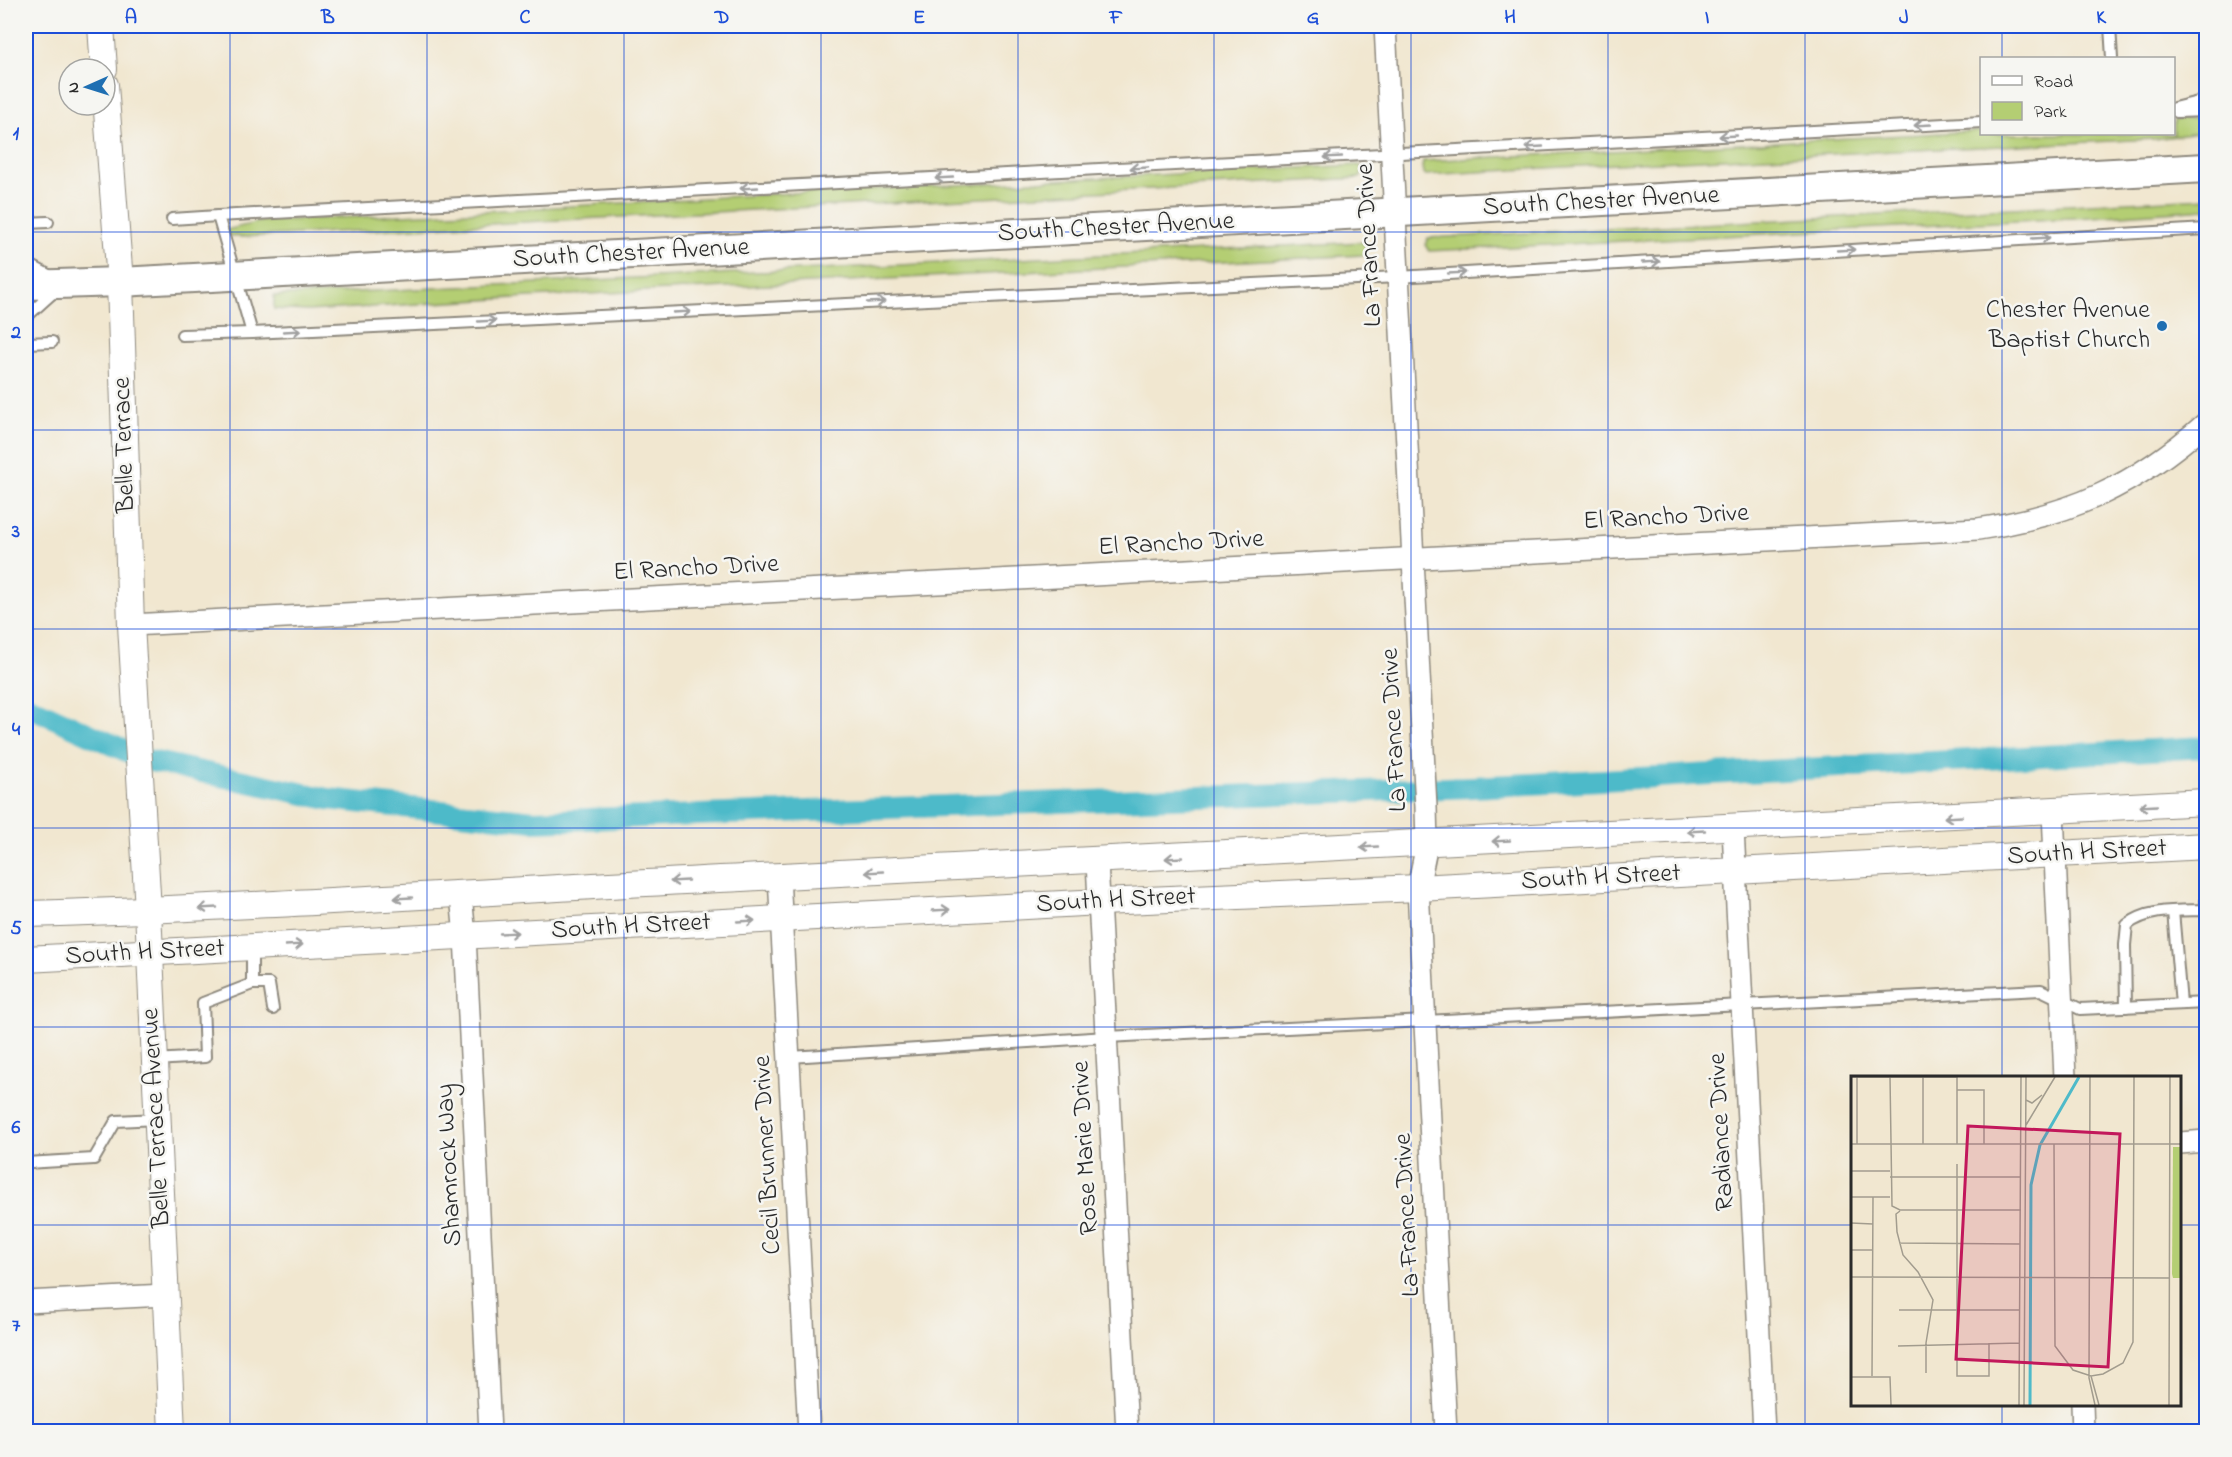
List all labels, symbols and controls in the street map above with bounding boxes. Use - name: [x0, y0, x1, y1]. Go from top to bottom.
- text: A: [125, 4, 137, 33]
- text: B: [320, 4, 335, 33]
- text: C: [520, 4, 531, 33]
- text: D: [714, 4, 729, 33]
- text: E: [913, 4, 925, 33]
- text: F: [1109, 4, 1123, 33]
- text: G: [1307, 4, 1320, 33]
- text: H: [1504, 4, 1516, 33]
- text: I: [1705, 4, 1710, 33]
- text: J: [1899, 4, 1909, 33]
- text: K: [2096, 4, 2107, 33]
- north arrow: [57, 57, 117, 117]
- legend: [1980, 57, 2175, 135]
- text: Road: [2034, 70, 2073, 96]
- text: N: [62, 81, 86, 94]
- text: Park: [2034, 100, 2067, 126]
- text: 1: [13, 120, 20, 149]
- one-way arrow: [1914, 120, 1934, 131]
- one-way arrow: [1719, 131, 1739, 142]
- one-way arrow: [1524, 141, 1544, 152]
- one-way arrow: [1324, 152, 1344, 163]
- one-way arrow: [1129, 162, 1149, 173]
- street label: La France Drive: [1347, 162, 1393, 328]
- one-way arrow: [934, 172, 954, 183]
- street label: South Chester Avenue: [1482, 177, 1721, 227]
- one-way arrow: [740, 182, 760, 193]
- street label: South Chester Avenue: [997, 203, 1236, 253]
- street label: South Chester Avenue: [512, 229, 751, 279]
- one-way arrow: [2030, 233, 2050, 244]
- one-way arrow: [1835, 244, 1855, 255]
- one-way arrow: [1641, 256, 1661, 267]
- one-way arrow: [1446, 267, 1466, 278]
- place label: Chester Avenue Baptist Church: [1986, 292, 2150, 360]
- one-way arrow: [866, 297, 886, 308]
- one-way arrow: [671, 306, 691, 317]
- one-way arrow: [476, 316, 496, 327]
- text: 2: [10, 319, 21, 348]
- marker: Chester Avenue Baptist Church: [2155, 319, 2169, 333]
- one-way arrow: [281, 325, 301, 336]
- street label: Belle Terrace: [104, 376, 146, 515]
- street label: El Rancho Drive: [1582, 495, 1750, 541]
- text: 3: [11, 518, 20, 547]
- street label: El Rancho Drive: [1097, 521, 1265, 567]
- street label: El Rancho Drive: [612, 546, 780, 592]
- street label: La France Drive: [1372, 647, 1418, 813]
- text: 4: [12, 716, 21, 745]
- one-way arrow: [2139, 801, 2159, 812]
- one-way arrow: [1944, 812, 1964, 823]
- one-way arrow: [1686, 826, 1706, 837]
- street label: South H Street: [2006, 830, 2168, 876]
- one-way arrow: [1492, 835, 1512, 846]
- one-way arrow: [1359, 842, 1379, 853]
- one-way arrow: [1164, 852, 1184, 863]
- street label: South H Street: [1520, 855, 1682, 901]
- one-way arrow: [865, 866, 885, 877]
- one-way arrow: [670, 876, 690, 887]
- street label: South H Street: [1035, 878, 1197, 924]
- one-way arrow: [393, 893, 413, 904]
- one-way arrow: [198, 902, 218, 913]
- street label: South H Street: [550, 904, 712, 950]
- one-way arrow: [930, 905, 950, 916]
- text: 5: [10, 915, 22, 944]
- one-way arrow: [736, 916, 755, 927]
- one-way arrow: [499, 928, 519, 939]
- street label: South H Street: [64, 930, 226, 976]
- one-way arrow: [283, 940, 303, 951]
- street label: Belle Terrace Avenue: [132, 1007, 182, 1230]
- street label: Radiance Drive: [1699, 1051, 1745, 1212]
- street label: Cecil Brunner Drive: [744, 1054, 792, 1256]
- street label: Rose Marie Drive: [1062, 1060, 1110, 1236]
- inset map: [1851, 1076, 2181, 1406]
- street label: Shamrock Way: [427, 1083, 473, 1247]
- text: 6: [12, 1114, 21, 1143]
- street label: La France Drive: [1385, 1132, 1431, 1298]
- text: 7: [12, 1312, 21, 1341]

